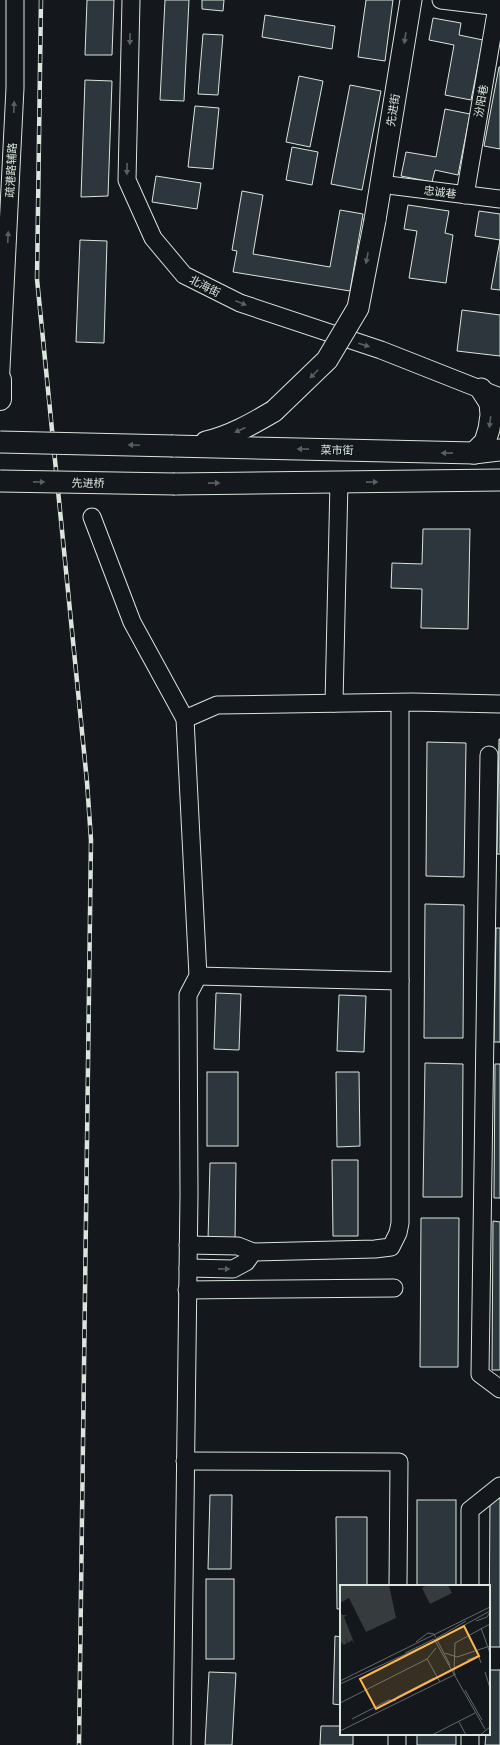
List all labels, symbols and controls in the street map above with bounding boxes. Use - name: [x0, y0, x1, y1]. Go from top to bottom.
- one-way arrow: [402, 32, 408, 45]
- one-way arrow: [127, 33, 133, 46]
- street label: 汾阳巷: [472, 84, 491, 118]
- street label: 先进街: [384, 93, 402, 127]
- one-way arrow: [11, 101, 18, 113]
- street label: 疏港路辅路: [4, 142, 19, 198]
- one-way arrow: [124, 163, 130, 176]
- street label: 忠诚巷: [423, 184, 457, 201]
- one-way arrow: [5, 230, 11, 243]
- one-way arrow: [364, 252, 370, 265]
- street label: 北海街: [187, 273, 222, 300]
- one-way arrow: [235, 300, 246, 306]
- one-way arrow: [358, 342, 370, 348]
- one-way arrow: [309, 369, 319, 379]
- one-way arrow: [487, 416, 493, 428]
- one-way arrow: [234, 427, 246, 433]
- one-way arrow: [127, 442, 140, 448]
- street label: 菜市街: [320, 444, 354, 457]
- one-way arrow: [296, 446, 309, 452]
- one-way arrow: [440, 450, 453, 456]
- street label: 先进桥: [71, 477, 105, 490]
- one-way arrow: [33, 479, 46, 485]
- one-way arrow: [366, 479, 379, 485]
- one-way arrow: [208, 480, 220, 487]
- one-way arrow: [218, 1266, 231, 1272]
- inset map: [340, 1585, 490, 1735]

